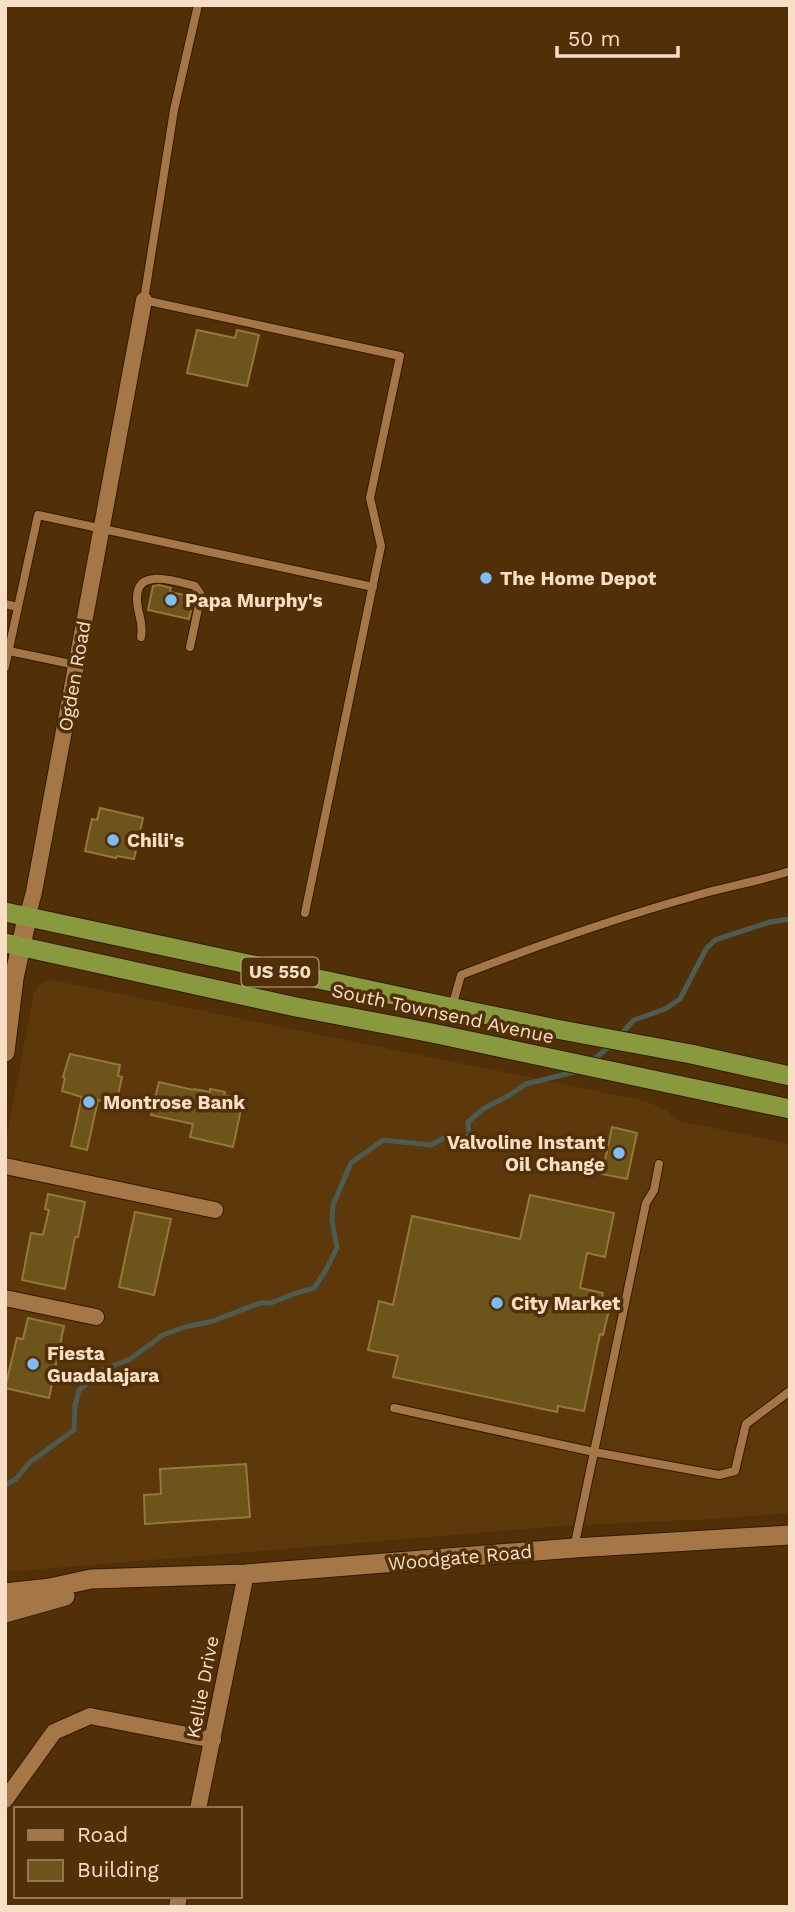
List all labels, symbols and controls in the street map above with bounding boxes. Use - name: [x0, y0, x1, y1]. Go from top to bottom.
- scale bar: [557, 14, 678, 58]
- text: 50 m: [568, 26, 620, 51]
- place label: The Home Depot: [500, 567, 657, 590]
- marker: The Home Depot: [478, 570, 494, 586]
- place label: Papa Murphy's: [185, 589, 323, 612]
- marker: Papa Murphy's: [163, 592, 179, 608]
- street label: Ogden Road: [53, 619, 96, 733]
- place label: Chili's: [127, 829, 184, 852]
- marker: Chili's: [105, 832, 121, 848]
- road number: US 550: [242, 958, 318, 987]
- street label: South Townsend Avenue: [330, 979, 556, 1048]
- place label: Montrose Bank: [103, 1091, 245, 1114]
- marker: Montrose Bank: [81, 1094, 97, 1110]
- place label: Valvoline Instant Oil Change: [447, 1131, 606, 1176]
- marker: Valvoline Instant Oil Change: [611, 1145, 627, 1161]
- place label: City Market: [511, 1292, 621, 1315]
- marker: City Market: [489, 1295, 505, 1311]
- place label: Fiesta Guadalajara: [47, 1342, 159, 1387]
- marker: Fiesta Guadalajara: [25, 1356, 41, 1372]
- street label: Woodgate Road: [387, 1540, 533, 1575]
- street label: Kellie Drive: [181, 1634, 224, 1740]
- legend: [14, 1807, 242, 1898]
- text: Road: [77, 1822, 128, 1847]
- text: Building: [77, 1857, 159, 1882]

